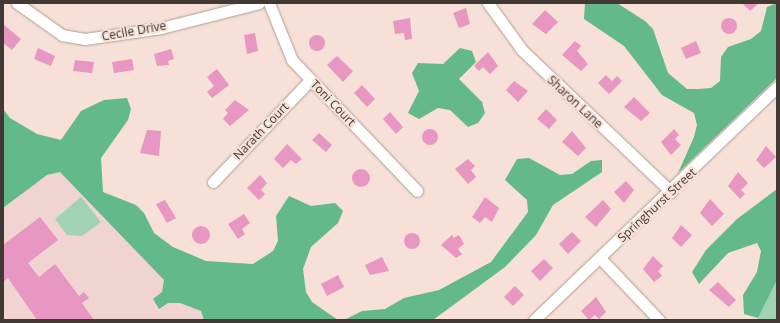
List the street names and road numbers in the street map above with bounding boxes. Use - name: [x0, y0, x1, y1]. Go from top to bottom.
- street label: Cecile Drive: [101, 18, 167, 44]
- street label: Sharon Lane: [544, 73, 606, 131]
- street label: Toni Court: [307, 77, 359, 129]
- street label: Narath Court: [230, 100, 292, 162]
- street label: Springhurst Street: [615, 165, 699, 245]

